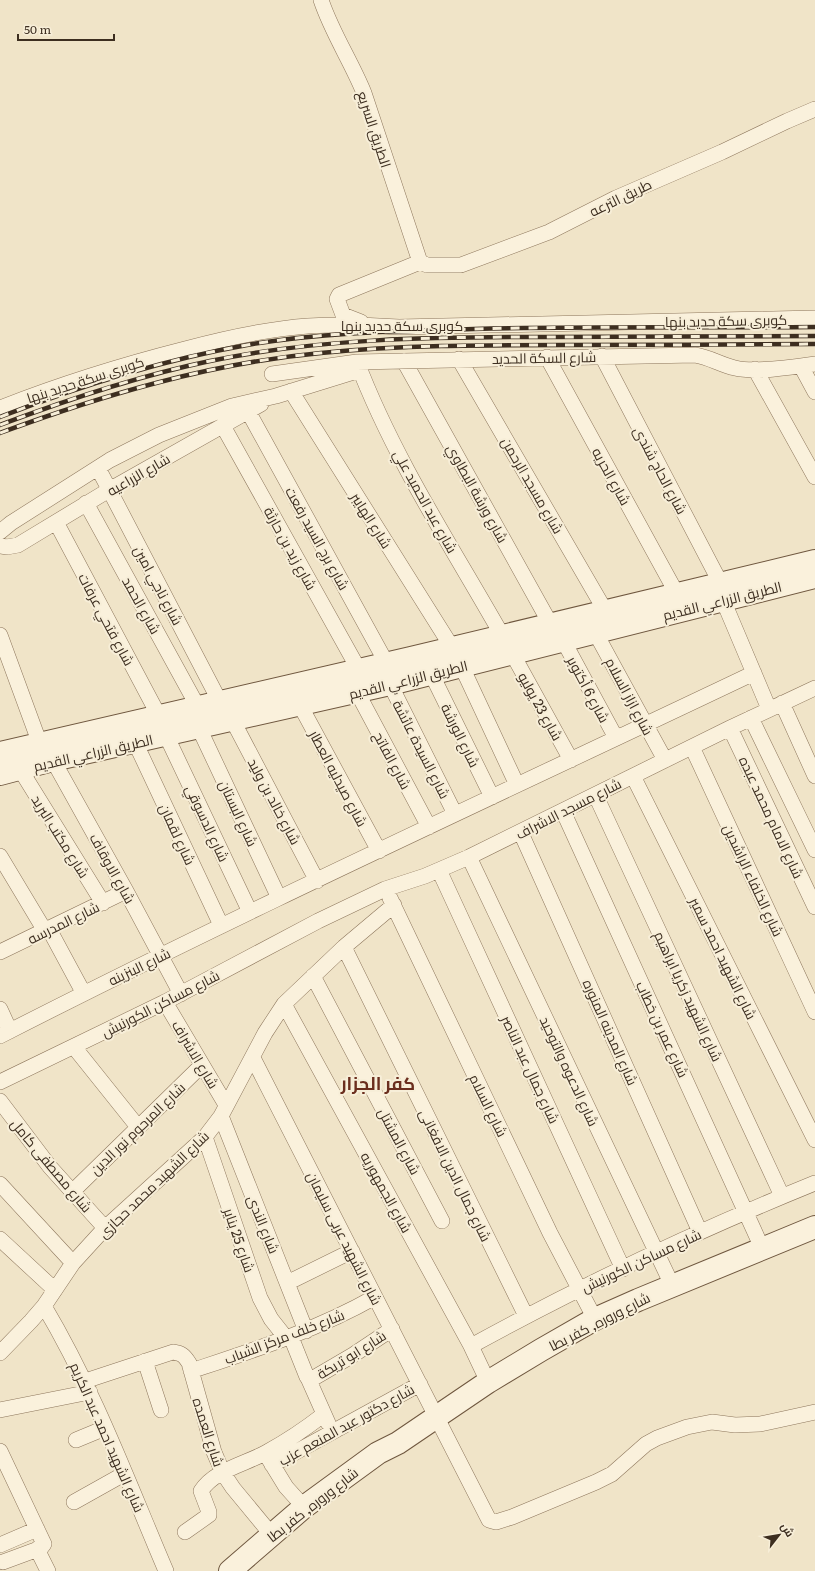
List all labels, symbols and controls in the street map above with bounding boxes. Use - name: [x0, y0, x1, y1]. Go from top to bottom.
- scale bar: [18, 16, 114, 42]
- text: 50 m: [24, 20, 51, 38]
- street label: الطريق السريع: [353, 88, 397, 170]
- street label: طريق الترعه: [585, 173, 655, 221]
- street label: كوبرى سكة حديد بنها: [665, 309, 787, 331]
- street label: كوبرى سكة حديد بنها: [341, 315, 463, 335]
- street label: شارع السكة الحديد: [492, 346, 596, 368]
- street label: كوبرى سكة حديد بنها: [24, 351, 146, 407]
- street label: شارع الحاج شندى: [629, 423, 693, 517]
- street label: شارع مسجد الرحمن: [497, 433, 569, 537]
- street label: شارع ورشة البطاوي: [440, 440, 513, 548]
- street label: شارع الحريه: [588, 444, 636, 508]
- street label: شارع عبد الحميد علي: [387, 446, 463, 558]
- street label: شارع الزراعيه: [103, 448, 173, 500]
- street label: شارع برج السيد رفعت: [281, 483, 355, 593]
- street label: شارع الهايبر: [346, 487, 397, 552]
- street label: شارع زيد بن حارثة: [260, 503, 322, 593]
- street label: شارع ناجي امين: [127, 542, 188, 630]
- street label: شارع فتحي عرفات: [72, 569, 140, 670]
- street label: شارع الحمد: [118, 573, 166, 637]
- street label: الطريق الزراعي القديم: [660, 576, 784, 627]
- street label: شارع 6 أكتوبر: [563, 651, 615, 726]
- street label: شارع ازاز السلام: [600, 654, 659, 739]
- street label: الطريق الزراعي القديم: [346, 655, 470, 706]
- street label: شارع 23 يوليو: [514, 668, 568, 744]
- street label: شارع السيدة عائشة: [388, 696, 456, 802]
- street label: شارع الورشة: [437, 700, 485, 770]
- street label: شارع صيدليه العطار: [305, 725, 373, 830]
- street label: شارع الفاتح: [369, 727, 417, 793]
- street label: الطريق الزراعي القديم: [31, 729, 155, 778]
- street label: شارع الامام محمد عبده: [734, 753, 809, 882]
- street label: شارع خالد بن وليد: [244, 754, 306, 848]
- street label: شارع مسجد الاشراف: [512, 773, 624, 843]
- street label: شارع البستان: [215, 776, 263, 850]
- street label: شارع الدسوقي: [179, 781, 235, 866]
- street label: شارع مكتب البريد: [27, 791, 95, 881]
- street label: شارع لقمان: [155, 800, 201, 868]
- street label: شارع الخلفاء الراشدين: [719, 821, 789, 939]
- street label: شارع الاوقاف: [85, 829, 141, 907]
- street label: شارع الشهيد احمد سمير: [685, 893, 762, 1023]
- street label: شارع المدرسه: [24, 896, 102, 948]
- street label: شارع الشهيد زكريا ابراهيم: [649, 928, 728, 1065]
- street label: شارع البنزينه: [104, 942, 174, 990]
- street label: شارع مساكن الكورنيش: [97, 965, 223, 1041]
- street label: شارع المدينه المنوره: [579, 976, 643, 1088]
- street label: شارع عمر بن خطاب: [632, 977, 694, 1081]
- street label: شارع جمال عبد الناصر: [497, 1011, 565, 1126]
- street label: شارع الدعوه والتوحيد: [536, 1013, 604, 1129]
- street label: شارع الاشراف: [168, 1016, 224, 1092]
- district label: كفر الجزار: [340, 1069, 415, 1096]
- street label: شارع السلام: [464, 1070, 513, 1140]
- street label: شارع المرحوم نور الدين: [85, 1077, 190, 1180]
- street label: شارع المشتل: [374, 1104, 426, 1178]
- street label: شارع جمال الدين الافغانى: [415, 1105, 497, 1245]
- street label: شارع مصطفى كامل: [7, 1114, 97, 1216]
- street label: شارع الشهيد محمد حجازى: [93, 1126, 213, 1242]
- street label: شارع الجمهوريه: [357, 1148, 417, 1236]
- street label: شارع الشهيد عربى سليمان: [303, 1168, 387, 1308]
- street label: شارع الندى: [243, 1192, 285, 1256]
- street label: شارع 25 يناير: [219, 1204, 260, 1275]
- street label: شارع مساكن الكورنيش: [578, 1223, 704, 1297]
- street label: شارع وروره, كفر بطا: [545, 1287, 653, 1355]
- street label: شارع خلف مركز الشباب: [221, 1304, 347, 1368]
- street label: شارع ابو تريكة: [312, 1325, 390, 1383]
- street label: شارع الشهيد احمد عبد الكريم: [65, 1359, 150, 1516]
- street label: شارع دكتور عبد المنعم عزب: [274, 1378, 418, 1471]
- street label: شارع العمده: [188, 1395, 230, 1469]
- street label: شارع وروره, كفر بطا: [262, 1462, 362, 1546]
- north arrow: [759, 1515, 799, 1555]
- text: ش: [778, 1519, 799, 1540]

